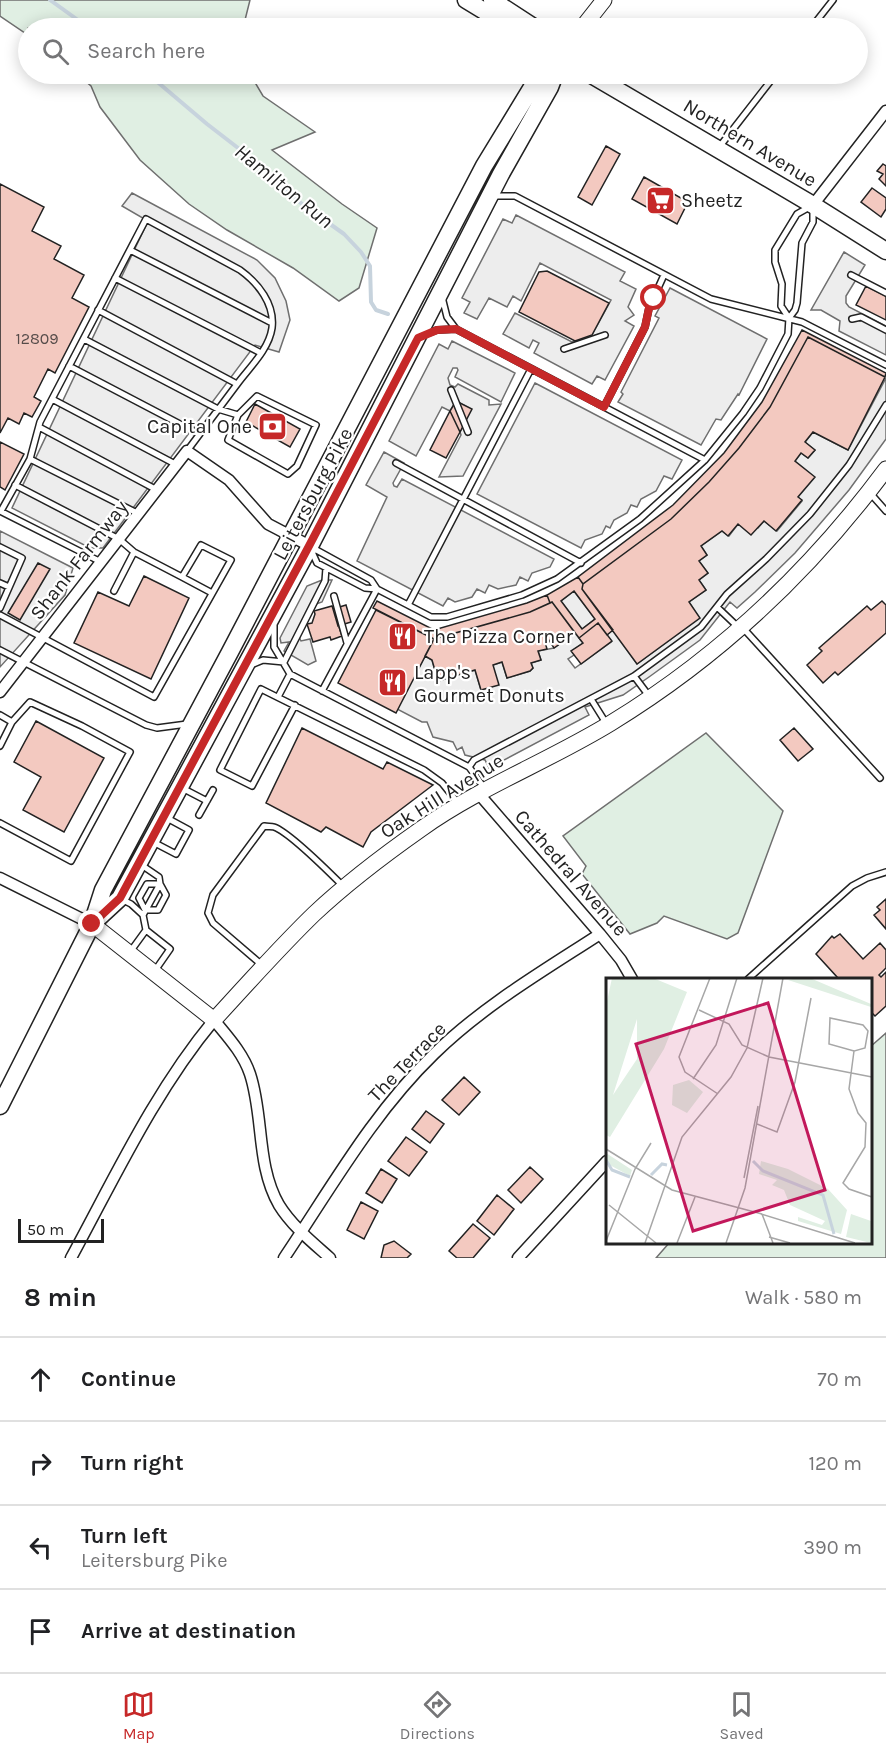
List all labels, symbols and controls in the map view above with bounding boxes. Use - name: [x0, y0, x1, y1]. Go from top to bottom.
- search box: [18, 18, 868, 84]
- icon: search: [39, 35, 72, 68]
- text: Search here: [87, 38, 205, 64]
- street label: Northern Avenue: [679, 94, 821, 192]
- water label: Hamilton Run: [230, 139, 338, 233]
- supermarket icon: Sheetz: [644, 184, 676, 216]
- place label: Sheetz: [681, 189, 743, 212]
- route start: [640, 284, 666, 310]
- house number: 12809: [15, 329, 59, 348]
- bank icon: Capital One: [257, 410, 289, 442]
- place label: Capital One: [147, 415, 252, 438]
- street label: Leitersburg Pike: [268, 424, 358, 564]
- street label: Shank Farmway: [25, 496, 133, 624]
- restaurant icon: The Pizza Corner: [387, 620, 419, 652]
- place label: The Pizza Corner: [424, 625, 574, 648]
- place label: Lapp's Gourmet Donuts: [414, 661, 565, 707]
- restaurant icon: Lapp's Gourmet Donuts: [377, 667, 409, 699]
- street label: Oak Hill Avenue: [376, 749, 508, 843]
- street label: Cathedral Avenue: [510, 805, 632, 941]
- route end: [78, 910, 104, 936]
- inset map: [606, 978, 871, 1243]
- street label: The Terrace: [363, 1017, 451, 1107]
- scale bar: [18, 1216, 104, 1244]
- text: 50 m: [27, 1220, 64, 1239]
- text: 8 min: [24, 1282, 97, 1313]
- text: Walk · 580 m: [745, 1286, 862, 1309]
- icon: ahead: [24, 1363, 57, 1396]
- text: Continue: [81, 1366, 176, 1392]
- text: 70 m: [817, 1368, 862, 1391]
- icon: right: [24, 1447, 57, 1480]
- text: Turn right: [81, 1450, 184, 1476]
- text: 120 m: [808, 1452, 862, 1475]
- text: Turn left: [81, 1523, 168, 1549]
- icon: left: [24, 1531, 57, 1564]
- text: 390 m: [803, 1536, 862, 1559]
- text: Leitersburg Pike: [81, 1549, 228, 1572]
- icon: arrive: [24, 1615, 57, 1648]
- text: Arrive at destination: [81, 1618, 296, 1644]
- tab: Map: [122, 1688, 155, 1743]
- tab: Directions: [400, 1688, 475, 1743]
- tab: Saved: [720, 1688, 764, 1743]

